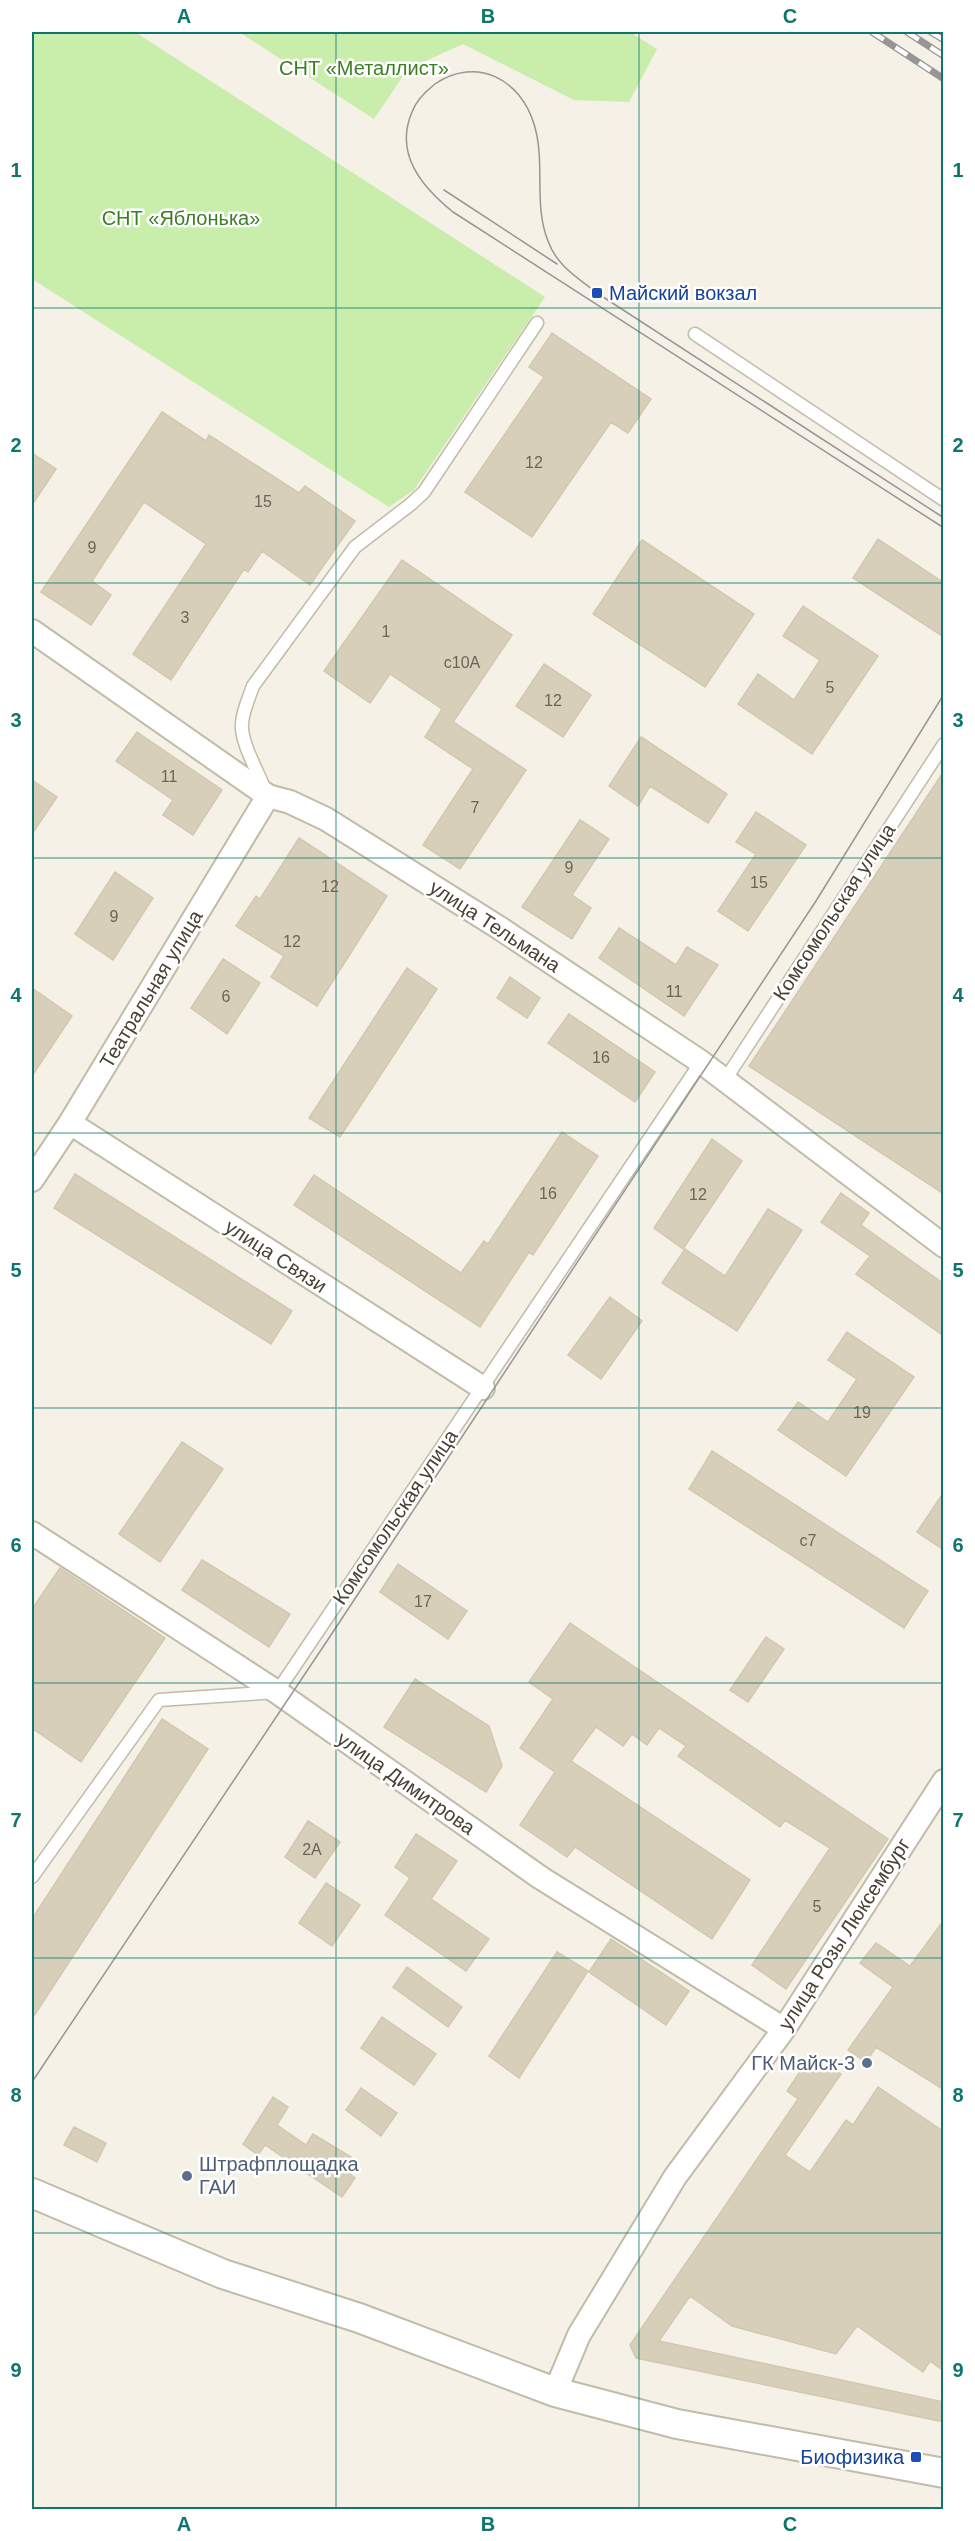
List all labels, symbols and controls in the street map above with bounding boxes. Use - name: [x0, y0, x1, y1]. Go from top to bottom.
- text: A: [177, 5, 191, 27]
- text: B: [481, 5, 495, 27]
- text: C: [783, 5, 797, 27]
- park label: СНТ «Металлист»: [279, 57, 449, 79]
- text: 1: [10, 159, 22, 181]
- text: 1: [952, 159, 964, 181]
- park label: СНТ «Яблонька»: [102, 207, 260, 229]
- place label: Майский вокзал: [609, 282, 757, 304]
- marker: Майский вокзал: [590, 286, 604, 300]
- text: 2: [10, 434, 22, 456]
- text: 2: [952, 434, 964, 456]
- house number: 12: [525, 454, 543, 471]
- house number: 15: [254, 493, 272, 510]
- house number: 9: [88, 539, 97, 556]
- house number: 3: [181, 609, 190, 626]
- house number: 1: [382, 623, 391, 640]
- house number: с10А: [444, 654, 481, 671]
- house number: 5: [826, 679, 835, 696]
- house number: 12: [544, 692, 562, 709]
- text: 3: [10, 709, 22, 731]
- text: 3: [952, 709, 964, 731]
- house number: 11: [161, 768, 177, 785]
- house number: 7: [471, 799, 480, 816]
- street label: Комсомольская улица: [769, 819, 900, 1004]
- house number: 9: [565, 859, 574, 876]
- house number: 15: [750, 874, 768, 891]
- street label: улица Тельмана: [426, 876, 565, 977]
- house number: 12: [321, 878, 339, 895]
- street label: Театральная улица: [95, 905, 207, 1072]
- house number: 9: [110, 908, 119, 925]
- house number: 12: [283, 933, 301, 950]
- house number: 11: [666, 983, 682, 1000]
- text: 4: [10, 984, 22, 1006]
- text: 4: [952, 984, 964, 1006]
- house number: 6: [222, 988, 231, 1005]
- house number: 16: [592, 1049, 610, 1066]
- house number: 16: [539, 1185, 557, 1202]
- house number: 12: [689, 1186, 707, 1203]
- street label: улица Связи: [221, 1215, 331, 1297]
- text: 5: [10, 1259, 22, 1281]
- text: 5: [952, 1259, 964, 1281]
- house number: 19: [853, 1404, 871, 1421]
- street label: Комсомольская улица: [328, 1425, 462, 1609]
- house number: с7: [800, 1532, 817, 1549]
- text: 6: [10, 1534, 22, 1556]
- text: 6: [952, 1534, 964, 1556]
- house number: 17: [414, 1593, 432, 1610]
- street label: улица Димитрова: [333, 1727, 480, 1839]
- text: 7: [10, 1809, 22, 1831]
- text: 7: [952, 1809, 964, 1831]
- street label: улица Розы Люксембург: [774, 1834, 914, 2034]
- house number: 2А: [302, 1841, 322, 1858]
- house number: 5: [813, 1898, 822, 1915]
- place label: ГК Майск-3: [751, 2052, 855, 2074]
- marker: ГК Майск-3: [860, 2056, 874, 2070]
- text: 8: [10, 2084, 22, 2106]
- text: 8: [952, 2084, 964, 2106]
- place label: Штрафплощадка ГАИ: [199, 2153, 359, 2198]
- marker: Штрафплощадка ГАИ: [180, 2169, 194, 2183]
- text: 9: [10, 2359, 22, 2381]
- text: 9: [952, 2359, 964, 2381]
- place label: Биофизика: [800, 2446, 905, 2468]
- marker: Биофизика: [909, 2450, 923, 2464]
- text: A: [177, 2513, 191, 2535]
- text: B: [481, 2513, 495, 2535]
- text: C: [783, 2513, 797, 2535]

